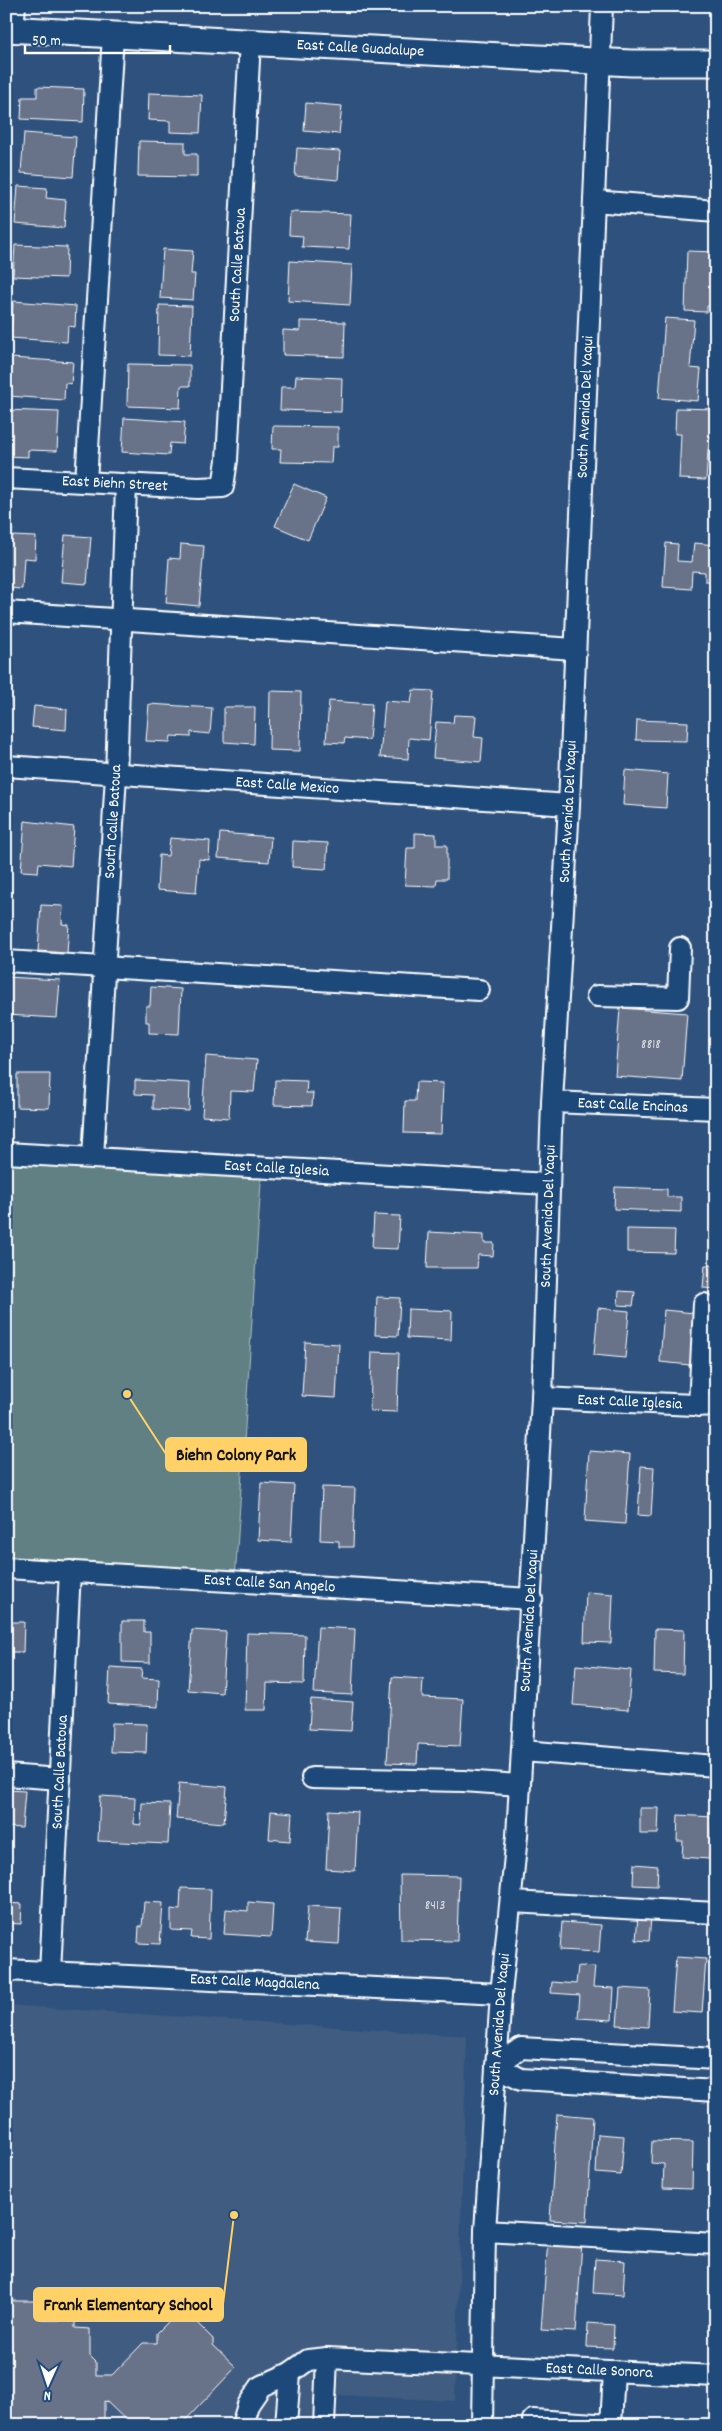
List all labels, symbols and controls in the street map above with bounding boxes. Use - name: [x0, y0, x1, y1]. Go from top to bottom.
- scale bar: [25, 22, 170, 54]
- text: 50 m: [32, 31, 61, 53]
- street label: East Calle Guadalupe: [296, 33, 425, 63]
- street label: South Calle Batoua: [223, 207, 252, 323]
- street label: South Avenida Del Yaqui: [571, 335, 600, 479]
- street label: East Biehn Street: [61, 469, 168, 498]
- street label: South Avenida Del Yaqui: [553, 740, 583, 884]
- street label: South Calle Batoua: [98, 764, 128, 879]
- street label: East Calle Mexico: [235, 770, 340, 801]
- house number: 8818: [641, 1035, 661, 1055]
- street label: East Calle Encinas: [577, 1092, 689, 1119]
- street label: South Avenida Del Yaqui: [534, 1144, 562, 1288]
- street label: East Calle Iglesia: [224, 1154, 330, 1183]
- street label: East Calle Iglesia: [577, 1388, 683, 1416]
- callout: Biehn Colony Park: [166, 1438, 306, 1471]
- text: Biehn Colony Park: [176, 1444, 297, 1469]
- street label: South Avenida Del Yaqui: [514, 1549, 545, 1693]
- street label: East Calle San Angelo: [203, 1568, 336, 1599]
- street label: South Calle Batoua: [46, 1714, 74, 1830]
- house number: 8413: [425, 1896, 445, 1916]
- street label: South Avenida Del Yaqui: [483, 1952, 517, 2096]
- street label: East Calle Magdalena: [189, 1967, 320, 1997]
- callout: Frank Elementary School: [34, 2288, 223, 2321]
- text: Frank Elementary School: [44, 2294, 213, 2319]
- street label: East Calle Sonora: [545, 2357, 654, 2385]
- north arrow: [22, 2358, 72, 2408]
- text: N: [43, 2385, 51, 2405]

